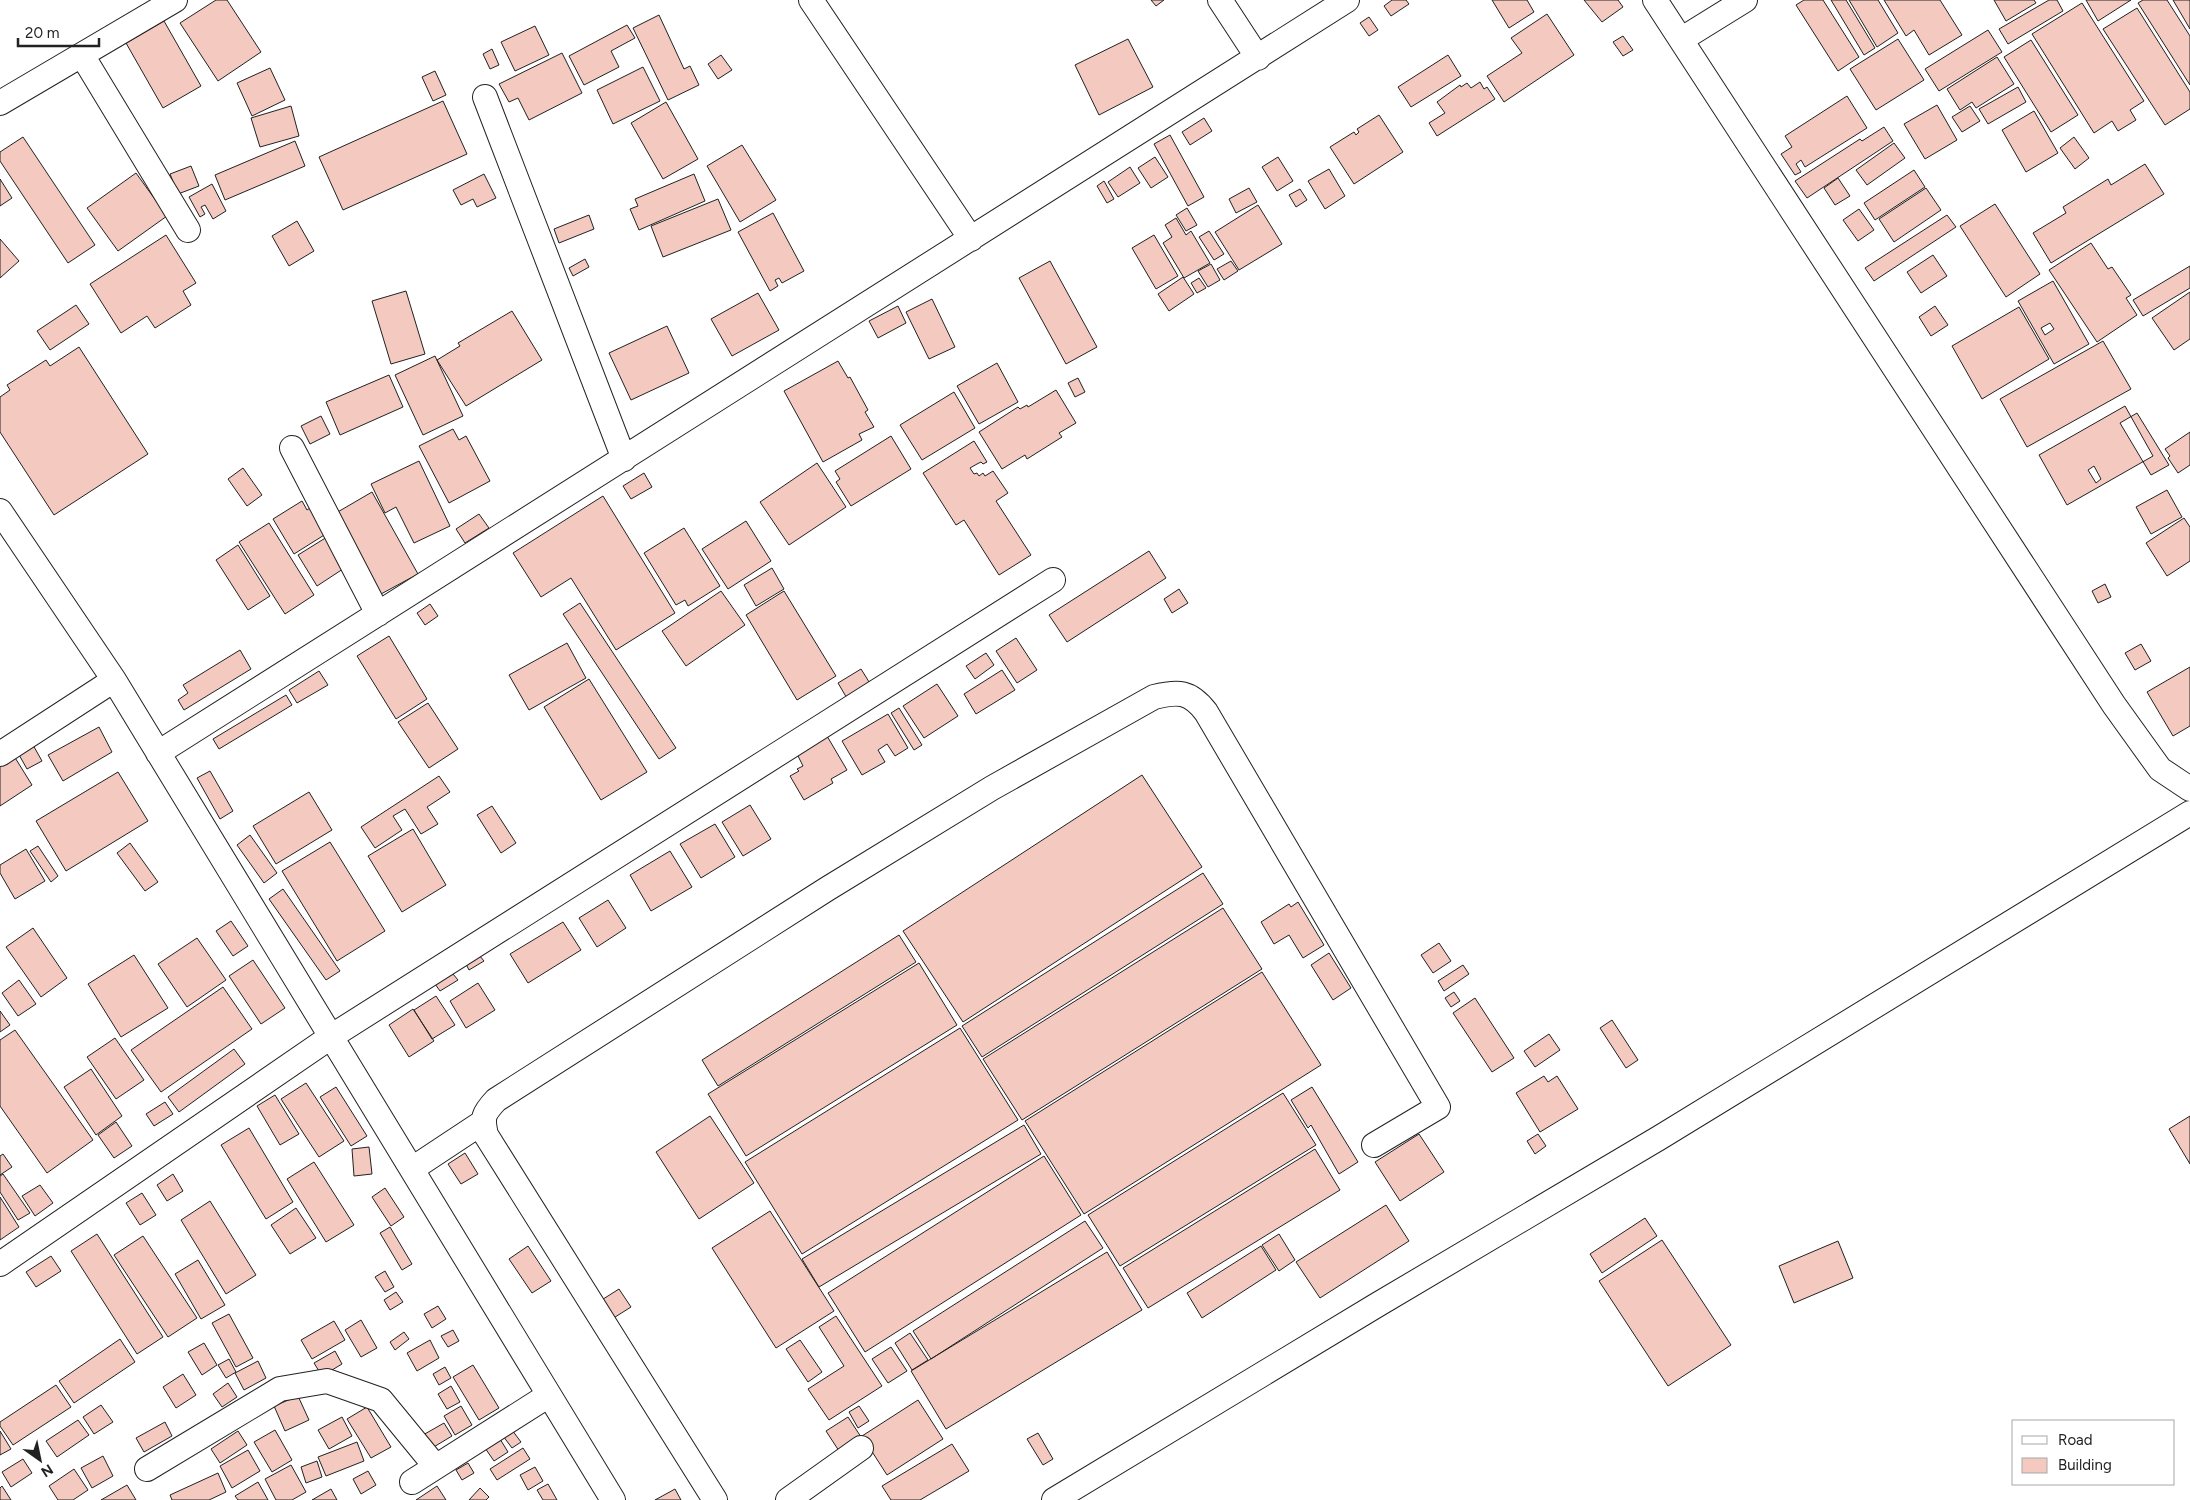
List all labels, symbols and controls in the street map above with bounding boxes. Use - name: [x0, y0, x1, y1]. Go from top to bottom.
- scale bar: [18, 15, 99, 47]
- text: 20 m: [25, 24, 59, 42]
- legend: [2012, 1420, 2175, 1485]
- text: Road: [2058, 1431, 2093, 1449]
- north arrow: [15, 1435, 65, 1485]
- text: Building: [2058, 1456, 2112, 1474]
- text: N: [38, 1460, 56, 1481]

